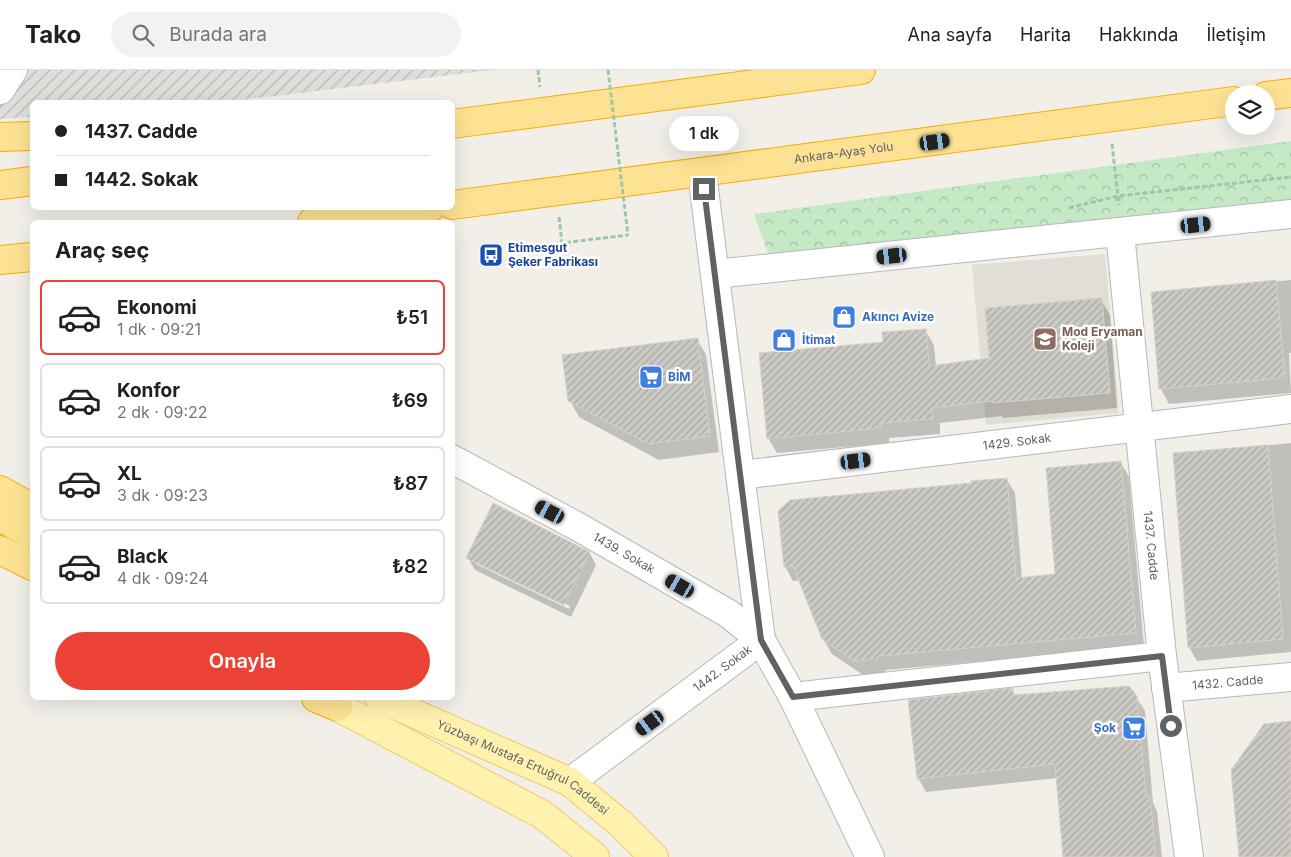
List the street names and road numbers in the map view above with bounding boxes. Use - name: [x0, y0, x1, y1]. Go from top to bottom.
- street label: Ankara-Ayaş Yolu: [793, 138, 894, 166]
- street label: 1429. Sokak: [982, 430, 1052, 453]
- street label: 1437. Cadde: [1141, 510, 1162, 581]
- street label: 1439. Sokak: [591, 529, 658, 577]
- street label: 1442. Sokak: [690, 641, 755, 695]
- street label: 1432. Cadde: [1191, 671, 1264, 693]
- street label: Yüzbaşı Mustafa Ertuğrul Caddesi: [435, 716, 612, 818]

